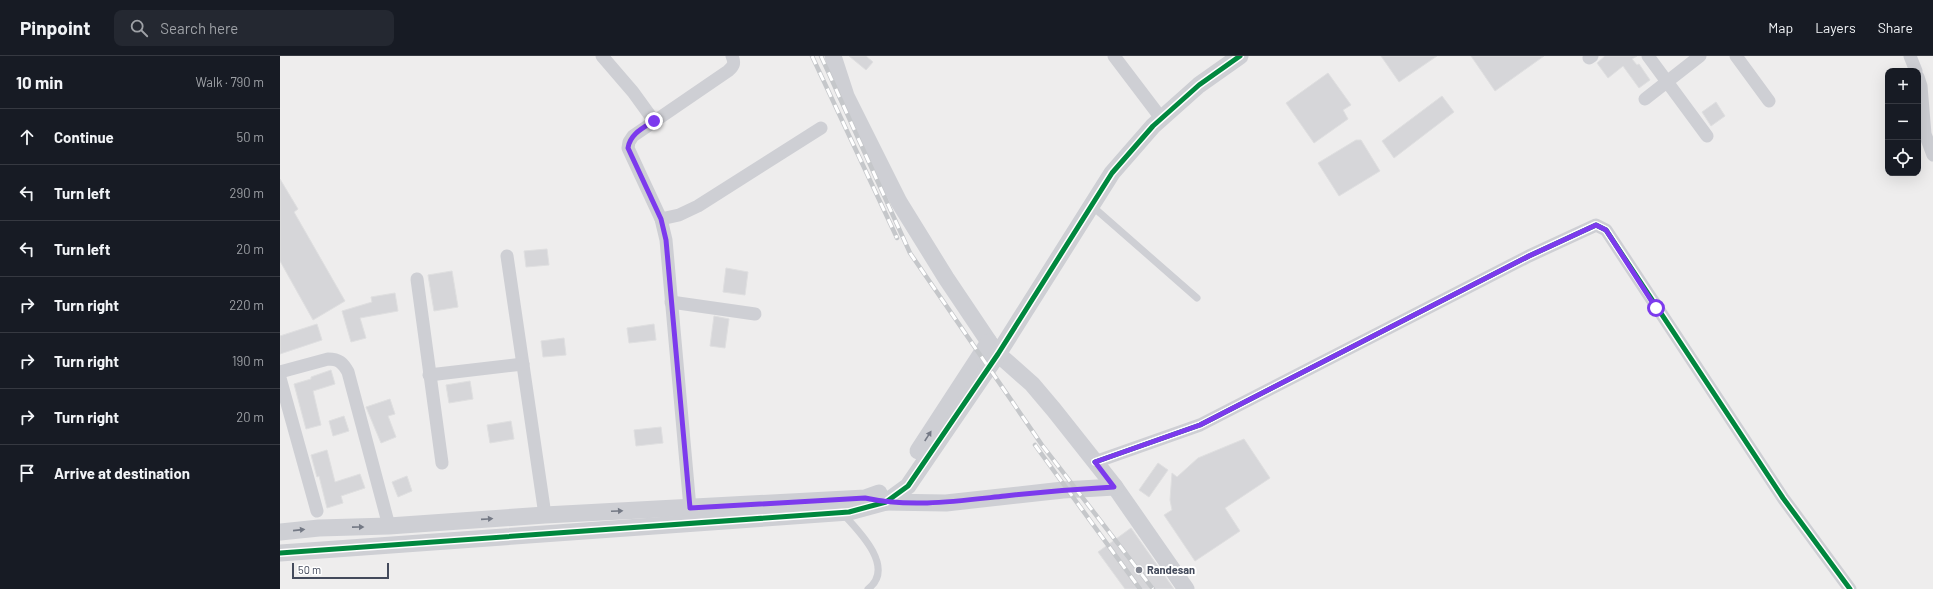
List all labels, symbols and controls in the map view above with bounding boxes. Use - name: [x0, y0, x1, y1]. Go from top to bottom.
- search box: [114, 10, 394, 46]
- text: Pinpoint: [20, 16, 90, 39]
- icon: search: [128, 17, 150, 39]
- text: Search here: [160, 19, 238, 37]
- text: Map: [1768, 19, 1793, 36]
- text: Layers: [1815, 19, 1856, 36]
- text: Share: [1878, 19, 1913, 36]
- map controls: [1885, 68, 1921, 176]
- button: +: [1885, 68, 1921, 104]
- text: 10 min: [16, 72, 63, 92]
- text: Walk · 790 m: [196, 74, 264, 90]
- button: −: [1885, 104, 1921, 140]
- route end: [645, 112, 663, 130]
- icon: ahead: [16, 126, 38, 148]
- text: Continue: [54, 128, 114, 146]
- text: 50 m: [237, 129, 264, 145]
- button: locate: [1885, 140, 1921, 176]
- icon: left: [16, 182, 38, 204]
- text: Turn left: [54, 184, 110, 202]
- text: 290 m: [230, 185, 264, 201]
- icon: left: [16, 238, 38, 260]
- text: Turn left: [54, 240, 110, 258]
- text: 20 m: [236, 241, 264, 257]
- icon: right: [16, 294, 38, 316]
- text: Turn right: [54, 296, 119, 314]
- text: 220 m: [229, 297, 264, 313]
- route start: [1647, 299, 1665, 317]
- icon: right: [16, 350, 38, 372]
- text: Turn right: [54, 352, 119, 370]
- text: 190 m: [232, 353, 264, 369]
- icon: right: [16, 406, 38, 428]
- text: Turn right: [54, 408, 119, 426]
- text: 20 m: [236, 409, 264, 425]
- one-way arrow: [924, 430, 932, 441]
- icon: arrive: [16, 462, 38, 484]
- text: Arrive at destination: [54, 464, 190, 482]
- one-way arrow: [611, 508, 624, 514]
- one-way arrow: [481, 515, 493, 522]
- one-way arrow: [352, 524, 365, 530]
- one-way arrow: [293, 527, 305, 533]
- scale bar: [292, 561, 389, 580]
- text: 50 m: [298, 563, 321, 576]
- place label: Randesan: [1147, 563, 1195, 576]
- marker: Randesan: [1134, 565, 1144, 575]

